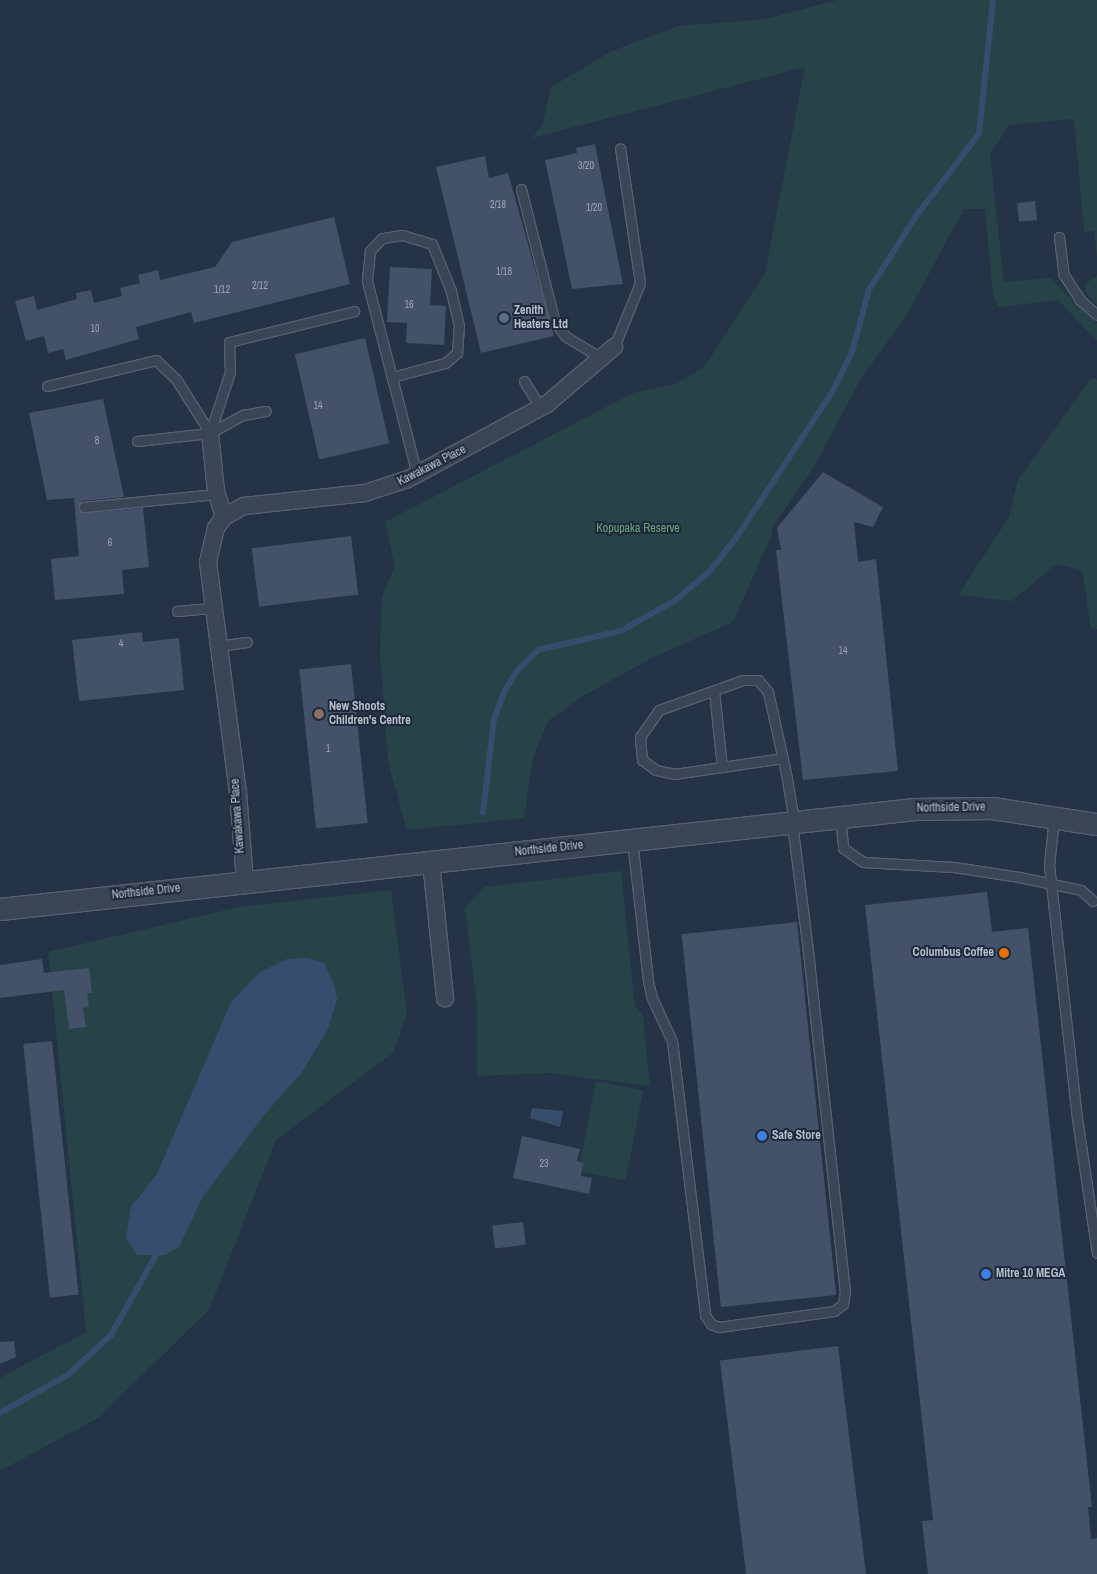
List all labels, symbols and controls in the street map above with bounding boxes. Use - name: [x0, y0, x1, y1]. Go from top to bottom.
- house number: 3/20: [578, 160, 594, 172]
- house number: 2/18: [490, 199, 506, 211]
- house number: 1/20: [586, 202, 602, 214]
- house number: 1/18: [496, 266, 512, 278]
- house number: 2/12: [252, 280, 268, 292]
- house number: 1/12: [214, 284, 230, 296]
- house number: 16: [404, 299, 414, 311]
- place label: Zenith Heaters Ltd: [514, 304, 568, 332]
- marker: Zenith Heaters Ltd: [498, 312, 510, 324]
- house number: 10: [90, 323, 100, 335]
- house number: 14: [313, 400, 323, 412]
- house number: 8: [95, 435, 99, 447]
- street label: Kawakawa Place: [395, 443, 469, 489]
- park label: Kopupaka Reserve: [596, 522, 680, 536]
- house number: 6: [108, 537, 112, 549]
- house number: 4: [119, 638, 123, 650]
- house number: 14: [838, 645, 848, 657]
- place label: New Shoots Children's Centre: [329, 700, 411, 728]
- marker: New Shoots Children's Centre: [313, 708, 325, 720]
- house number: 1: [326, 743, 330, 755]
- street label: Kawakawa Place: [228, 778, 248, 854]
- street label: Northside Drive: [916, 800, 986, 816]
- street label: Northside Drive: [514, 838, 584, 860]
- street label: Northside Drive: [111, 881, 181, 903]
- place label: Columbus Coffee: [913, 946, 994, 960]
- marker: Columbus Coffee: [998, 947, 1010, 959]
- place label: Safe Store: [772, 1129, 821, 1143]
- marker: Safe Store: [756, 1130, 768, 1142]
- house number: 23: [539, 1158, 549, 1170]
- place label: Mitre 10 MEGA: [996, 1267, 1065, 1281]
- marker: Mitre 10 MEGA: [980, 1268, 992, 1280]

